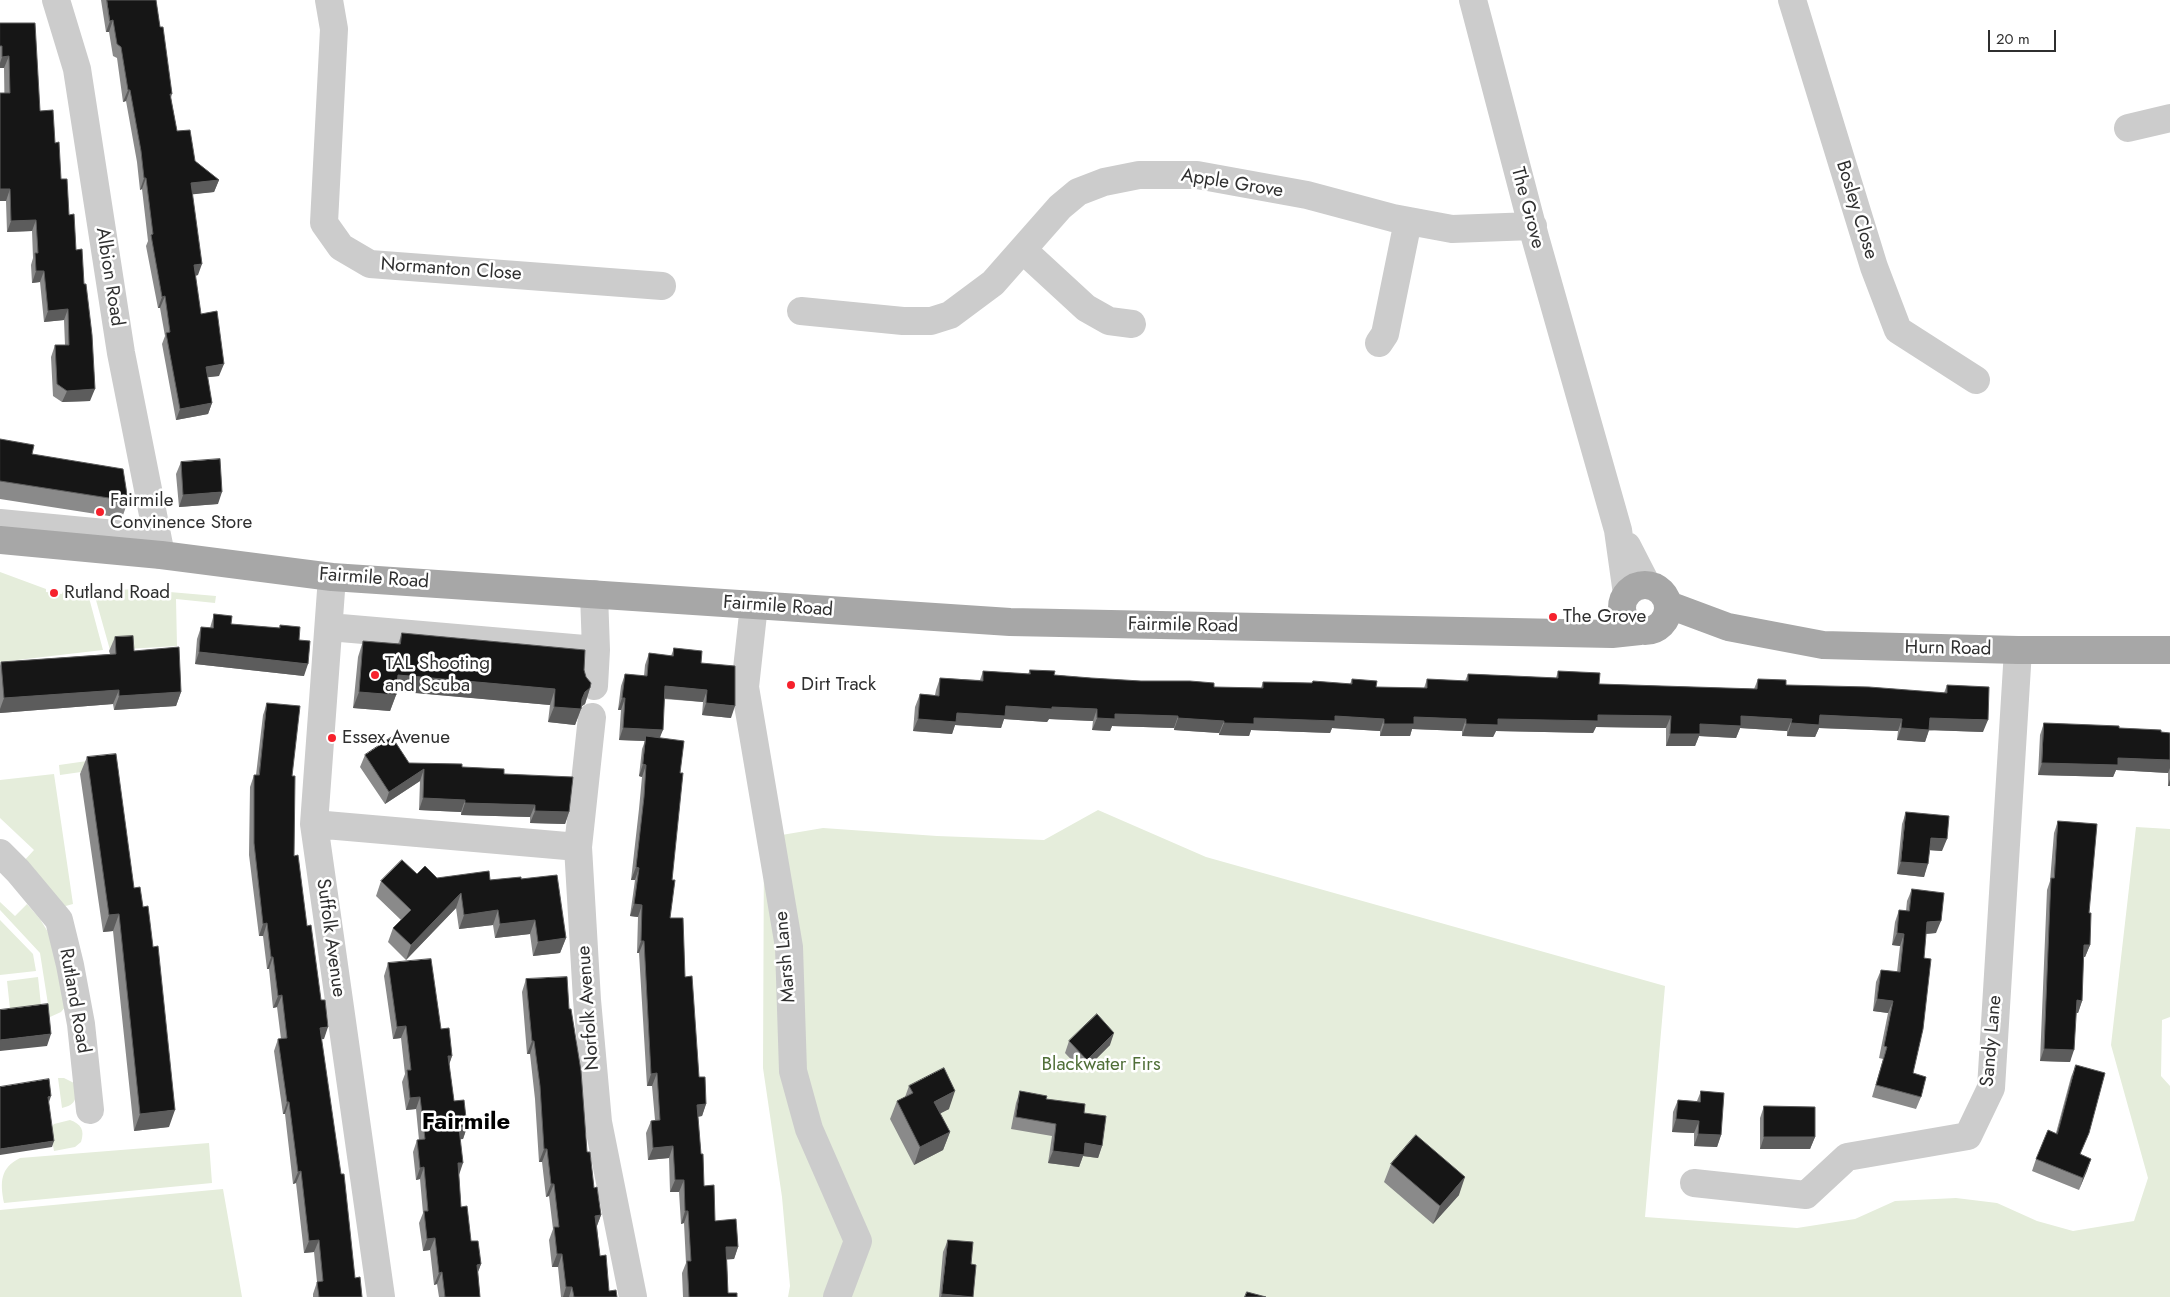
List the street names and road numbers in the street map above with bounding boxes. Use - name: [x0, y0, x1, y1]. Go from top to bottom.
- street label: Bosley Close: [1830, 158, 1882, 262]
- street label: Apple Grove: [1179, 165, 1285, 203]
- street label: The Grove: [1505, 165, 1549, 251]
- street label: Albion Road: [90, 226, 128, 328]
- street label: Normanton Close: [380, 254, 522, 286]
- street label: Fairmile Road: [318, 564, 430, 594]
- street label: Fairmile Road: [722, 592, 834, 622]
- street label: Fairmile Road: [1128, 614, 1238, 638]
- street label: Hurn Road: [1904, 637, 1992, 661]
- street label: Suffolk Avenue: [310, 877, 350, 999]
- street label: Marsh Lane: [771, 910, 801, 1004]
- street label: Norfolk Avenue: [573, 945, 605, 1071]
- street label: Rutland Road: [54, 947, 94, 1055]
- street label: Sandy Lane: [1977, 994, 2007, 1088]

